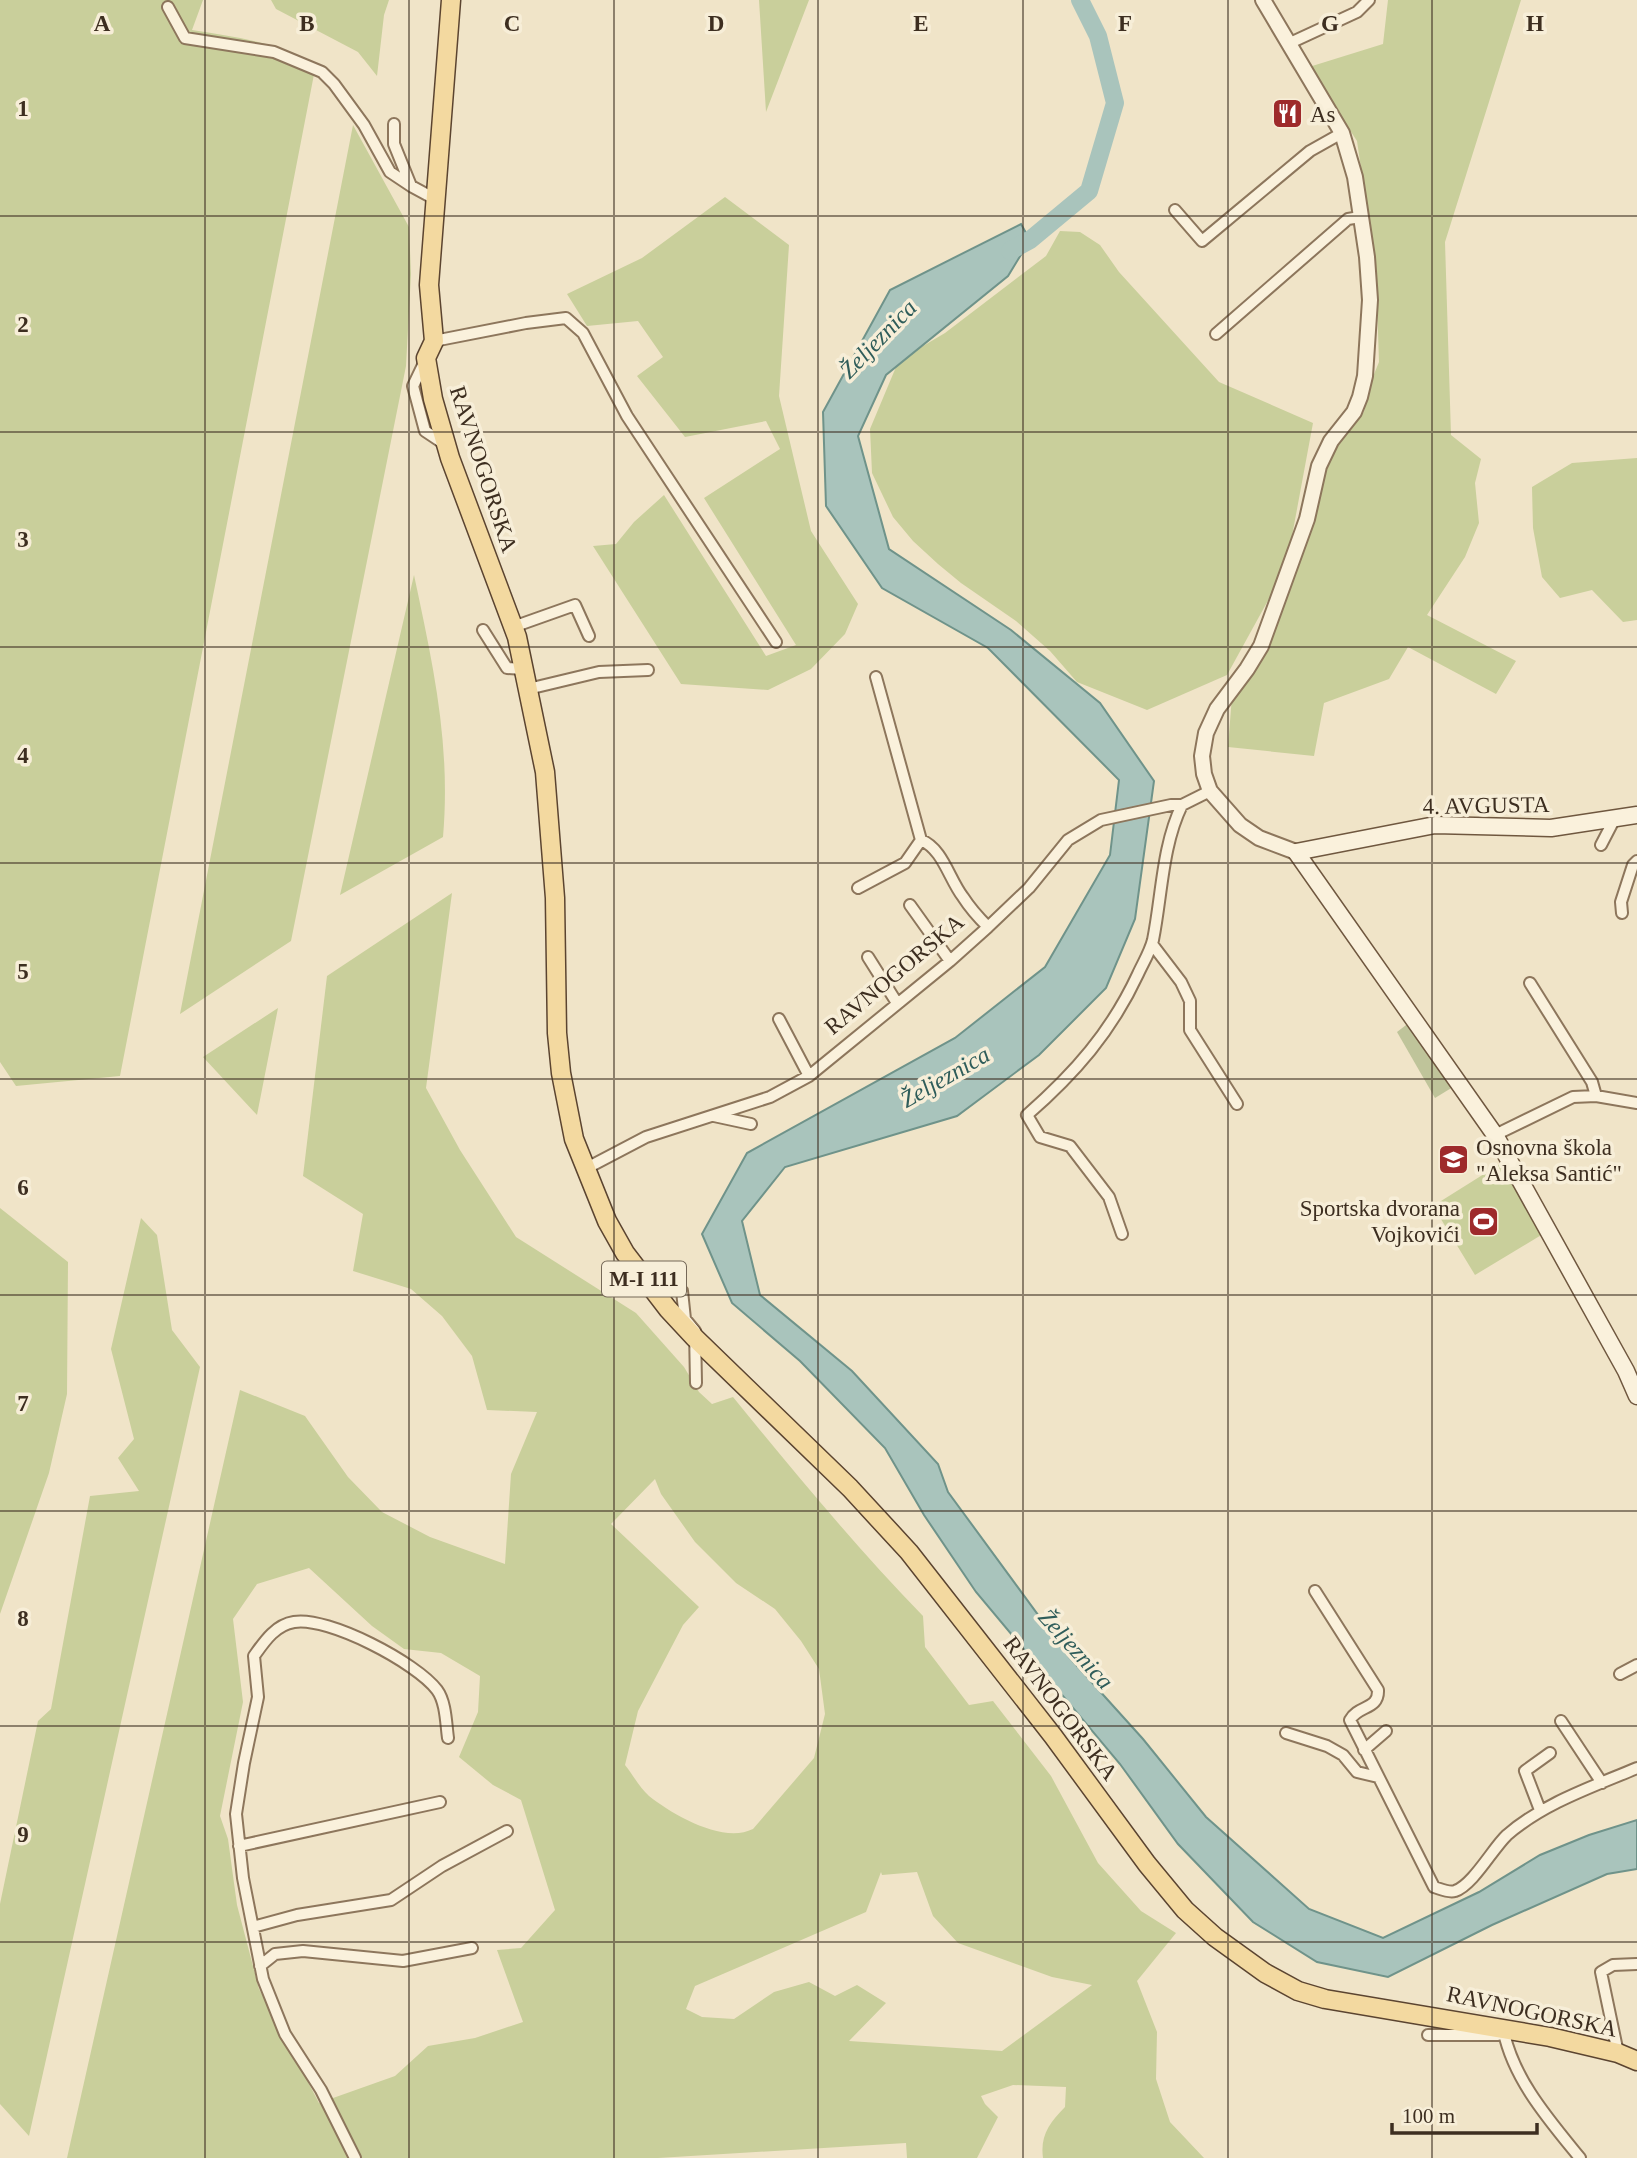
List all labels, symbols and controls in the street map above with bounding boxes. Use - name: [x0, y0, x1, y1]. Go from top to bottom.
- text: A: [94, 11, 111, 36]
- text: B: [299, 11, 315, 36]
- text: C: [504, 11, 520, 36]
- text: D: [708, 11, 724, 36]
- text: E: [913, 11, 929, 36]
- text: F: [1118, 11, 1132, 36]
- text: G: [1321, 11, 1339, 36]
- text: H: [1526, 11, 1544, 36]
- text: 1: [17, 96, 29, 121]
- restaurant icon: As: [1270, 97, 1304, 131]
- place label: As: [1310, 102, 1336, 127]
- water label: Željeznica: [834, 294, 922, 384]
- text: 2: [17, 312, 29, 337]
- street label: RAVNOGORSKA: [445, 383, 522, 556]
- text: 3: [17, 527, 29, 552]
- text: 4: [17, 743, 29, 768]
- street label: 4. AVGUSTA: [1422, 792, 1550, 819]
- street label: RAVNOGORSKA: [820, 909, 969, 1040]
- text: 5: [17, 959, 29, 984]
- water label: Željeznica: [896, 1041, 994, 1113]
- place label: Osnovna škola "Aleksa Santić": [1476, 1135, 1622, 1186]
- school or university icon: Osnovna škola "Aleksa Santić": [1436, 1143, 1470, 1177]
- text: 6: [17, 1175, 29, 1200]
- place label: Sportska dvorana Vojkovići: [1300, 1196, 1460, 1247]
- sports icon: Sportska dvorana Vojkovići: [1466, 1204, 1500, 1238]
- road number: M-I 111: [602, 1262, 686, 1296]
- text: 7: [17, 1391, 29, 1416]
- water label: Željeznica: [1033, 1604, 1119, 1694]
- text: 8: [17, 1606, 29, 1631]
- street label: RAVNOGORSKA: [998, 1632, 1123, 1785]
- text: 9: [17, 1822, 29, 1847]
- street label: RAVNOGORSKA: [1444, 1981, 1620, 2042]
- scale bar: [1392, 2092, 1537, 2136]
- text: 100 m: [1402, 2104, 1455, 2128]

